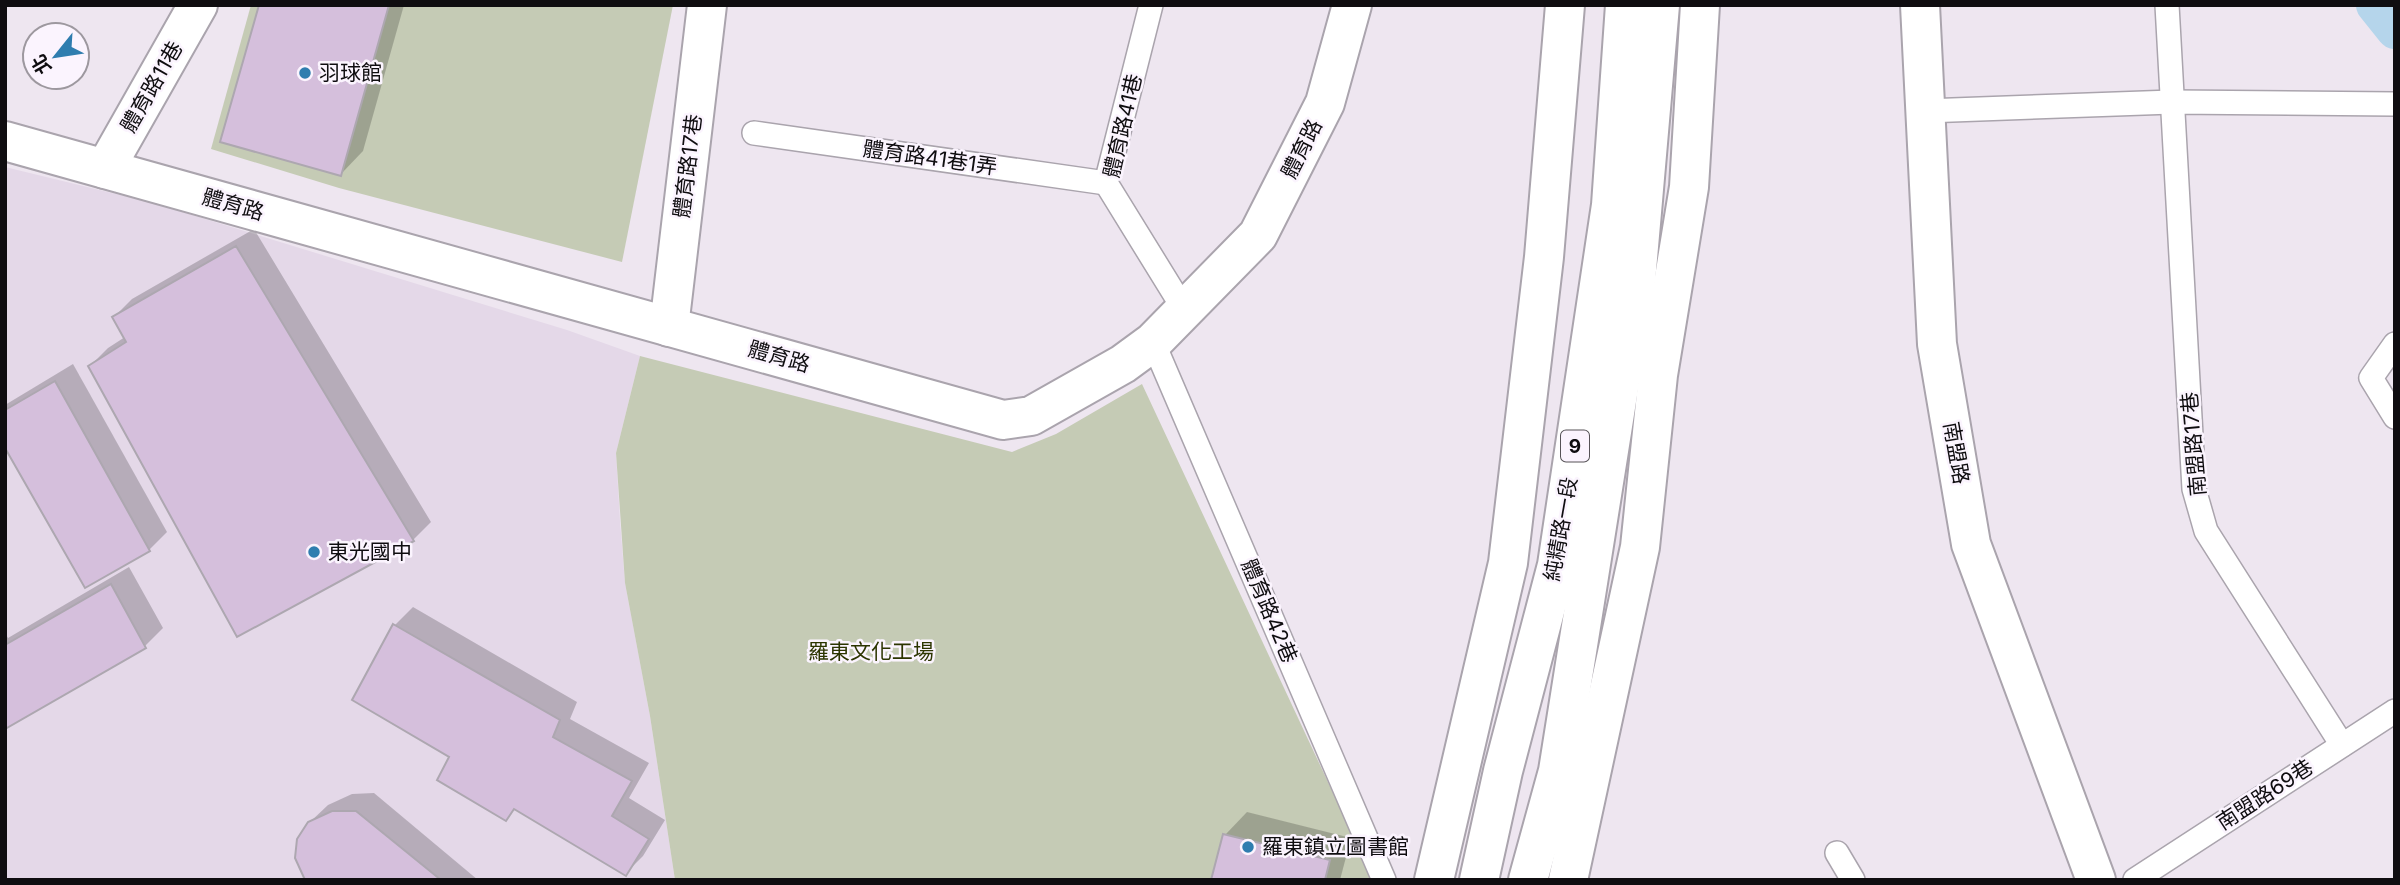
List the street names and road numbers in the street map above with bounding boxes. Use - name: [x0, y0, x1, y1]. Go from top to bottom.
- street label: 體育路11巷: [115, 37, 188, 137]
- street label: 體育路41巷: [1098, 72, 1147, 180]
- street label: 體育路17巷: [669, 113, 706, 219]
- street label: 體育路: [1276, 115, 1327, 183]
- street label: 體育路41巷1弄: [861, 136, 999, 179]
- street label: 體育路: [199, 184, 267, 225]
- street label: 體育路: [745, 336, 813, 377]
- street label: 南盟路17巷: [2176, 391, 2211, 497]
- street label: 南盟路: [1939, 420, 1974, 486]
- road number: 9: [1561, 430, 1589, 462]
- street label: 純精路一段: [1539, 475, 1582, 583]
- street label: 體育路42巷: [1236, 555, 1303, 666]
- street label: 南盟路69巷: [2212, 754, 2318, 835]

